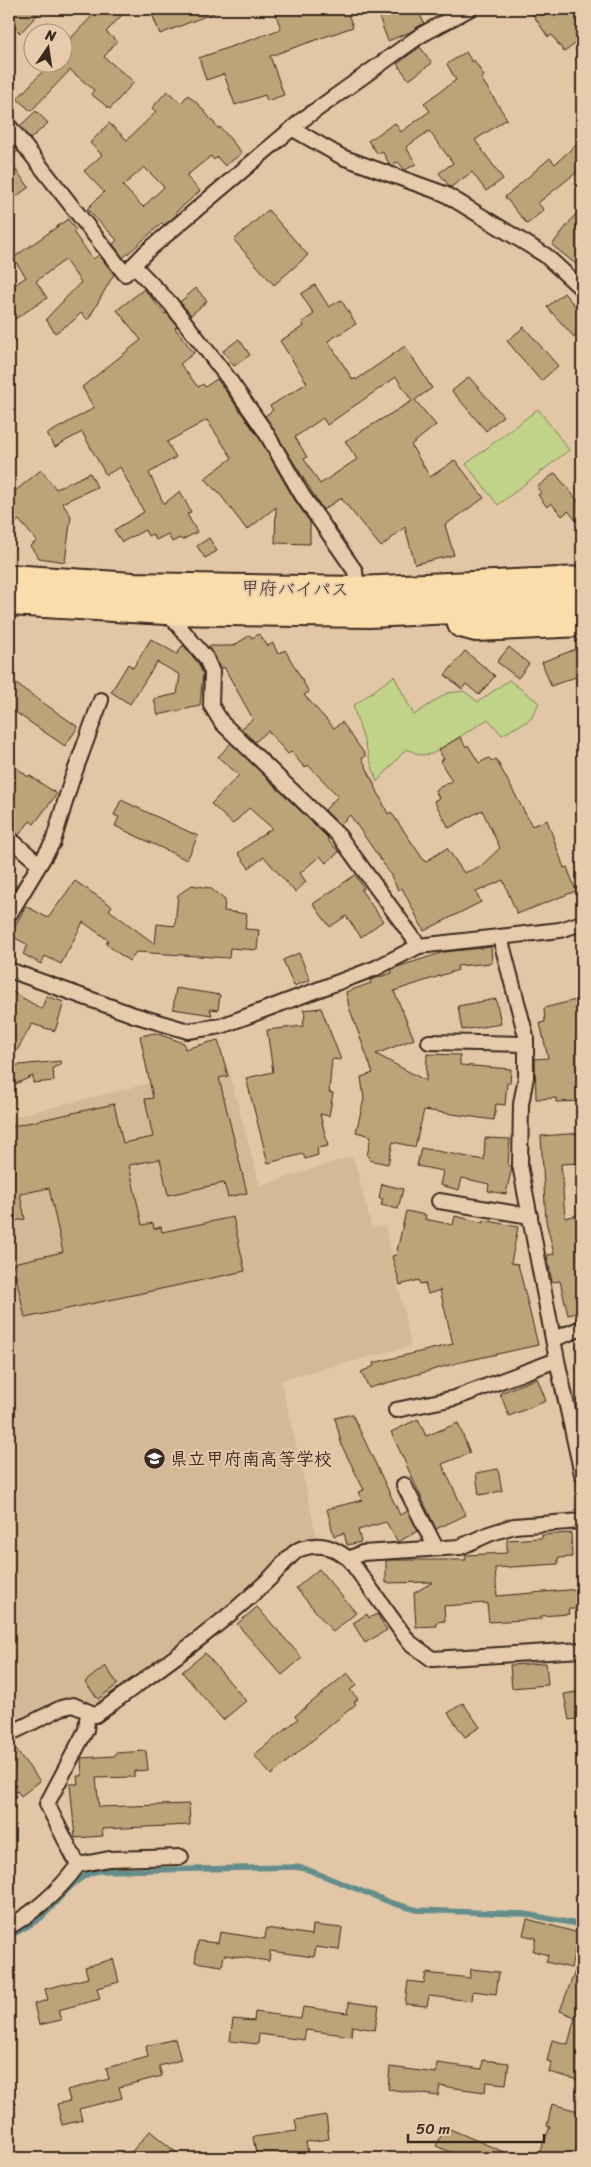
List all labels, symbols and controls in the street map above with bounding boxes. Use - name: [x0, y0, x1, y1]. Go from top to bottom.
- north arrow: [22, 22, 72, 72]
- text: N: [42, 22, 59, 49]
- street label: 甲府バイパス: [241, 572, 349, 606]
- place label: 県立甲府南高等学校: [170, 1443, 332, 1475]
- school or university icon: 県立甲府南高等学校: [142, 1447, 166, 1471]
- scale bar: [408, 2112, 545, 2144]
- text: 50 m: [416, 2116, 451, 2142]

